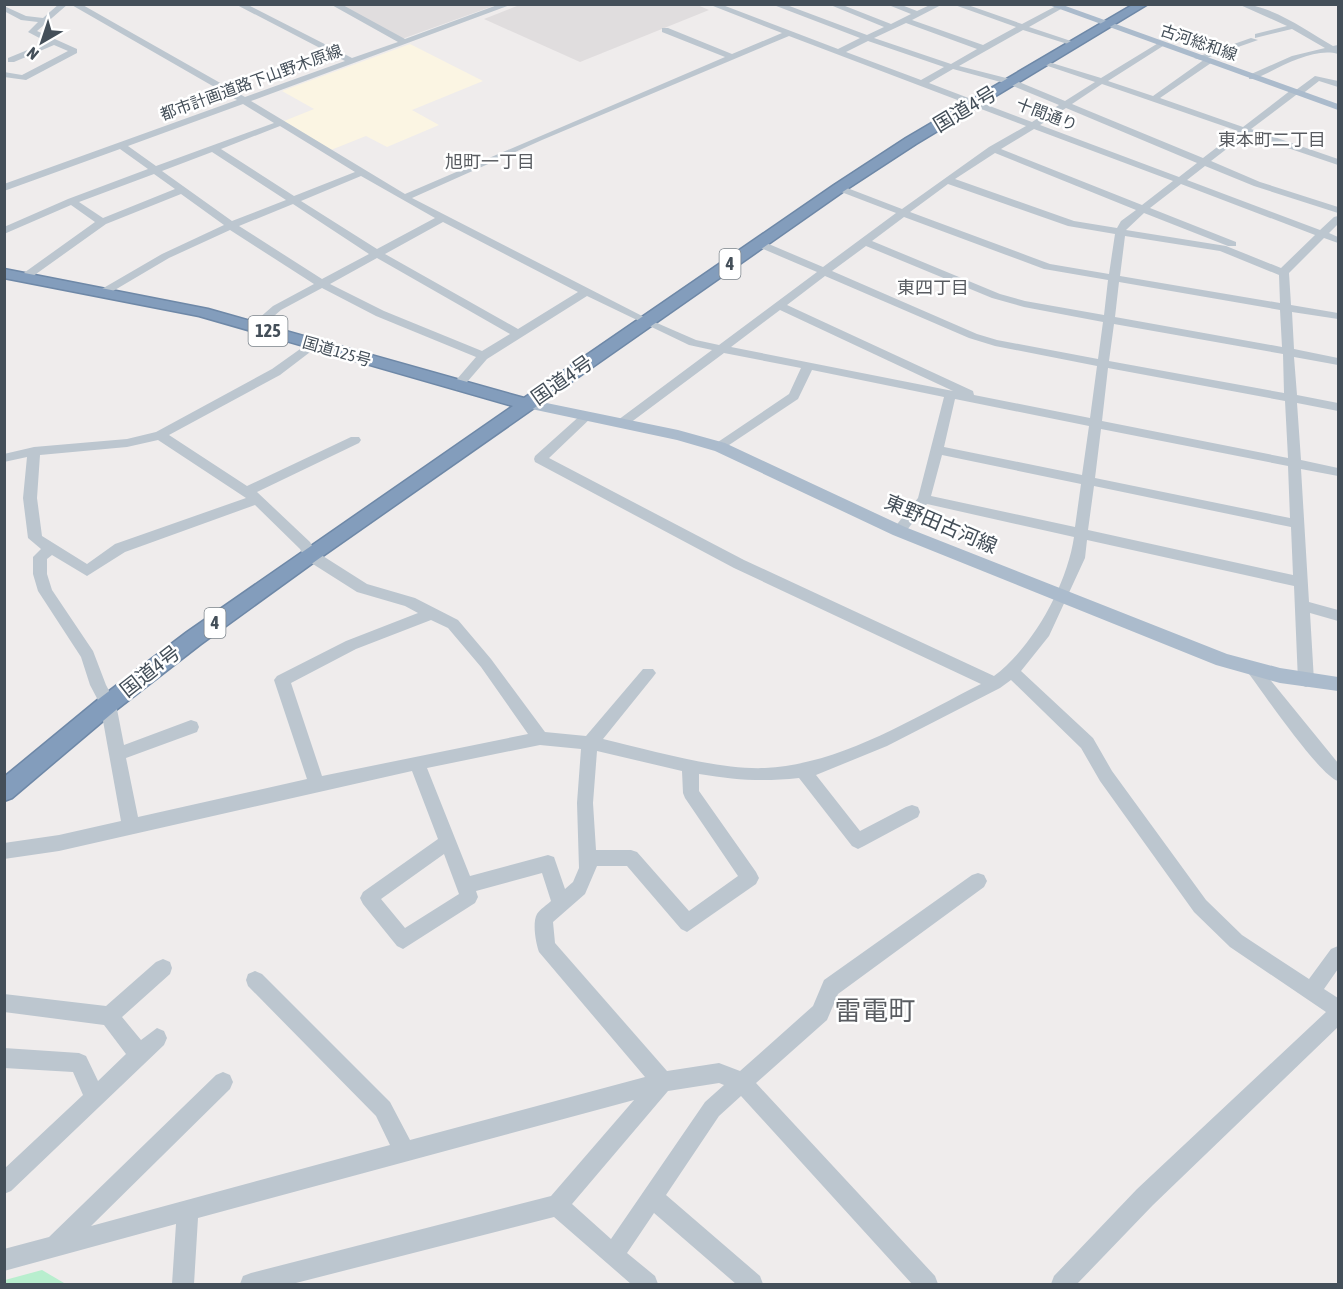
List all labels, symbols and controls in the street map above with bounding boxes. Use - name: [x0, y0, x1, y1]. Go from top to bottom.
- north arrow: [12, 12, 72, 72]
- street label: 古河総和線: [1158, 20, 1240, 64]
- street label: 都市計画道路下山野木原線: [158, 41, 344, 123]
- text: N: [23, 44, 42, 64]
- street label: 国道4号: [929, 81, 1000, 136]
- street label: 十間通り: [1014, 94, 1080, 134]
- district label: 東本町二丁目: [1218, 129, 1326, 150]
- district label: 旭町一丁目: [445, 151, 535, 172]
- road number: 4: [720, 249, 740, 279]
- district label: 東四丁目: [897, 277, 969, 298]
- road number: 125: [248, 316, 288, 346]
- street label: 国道125号: [301, 333, 373, 369]
- street label: 国道4号: [527, 350, 597, 409]
- street label: 東野田古河線: [881, 490, 1001, 558]
- road number: 4: [204, 608, 226, 638]
- street label: 国道4号: [115, 640, 184, 701]
- district label: 雷電町: [835, 995, 916, 1026]

